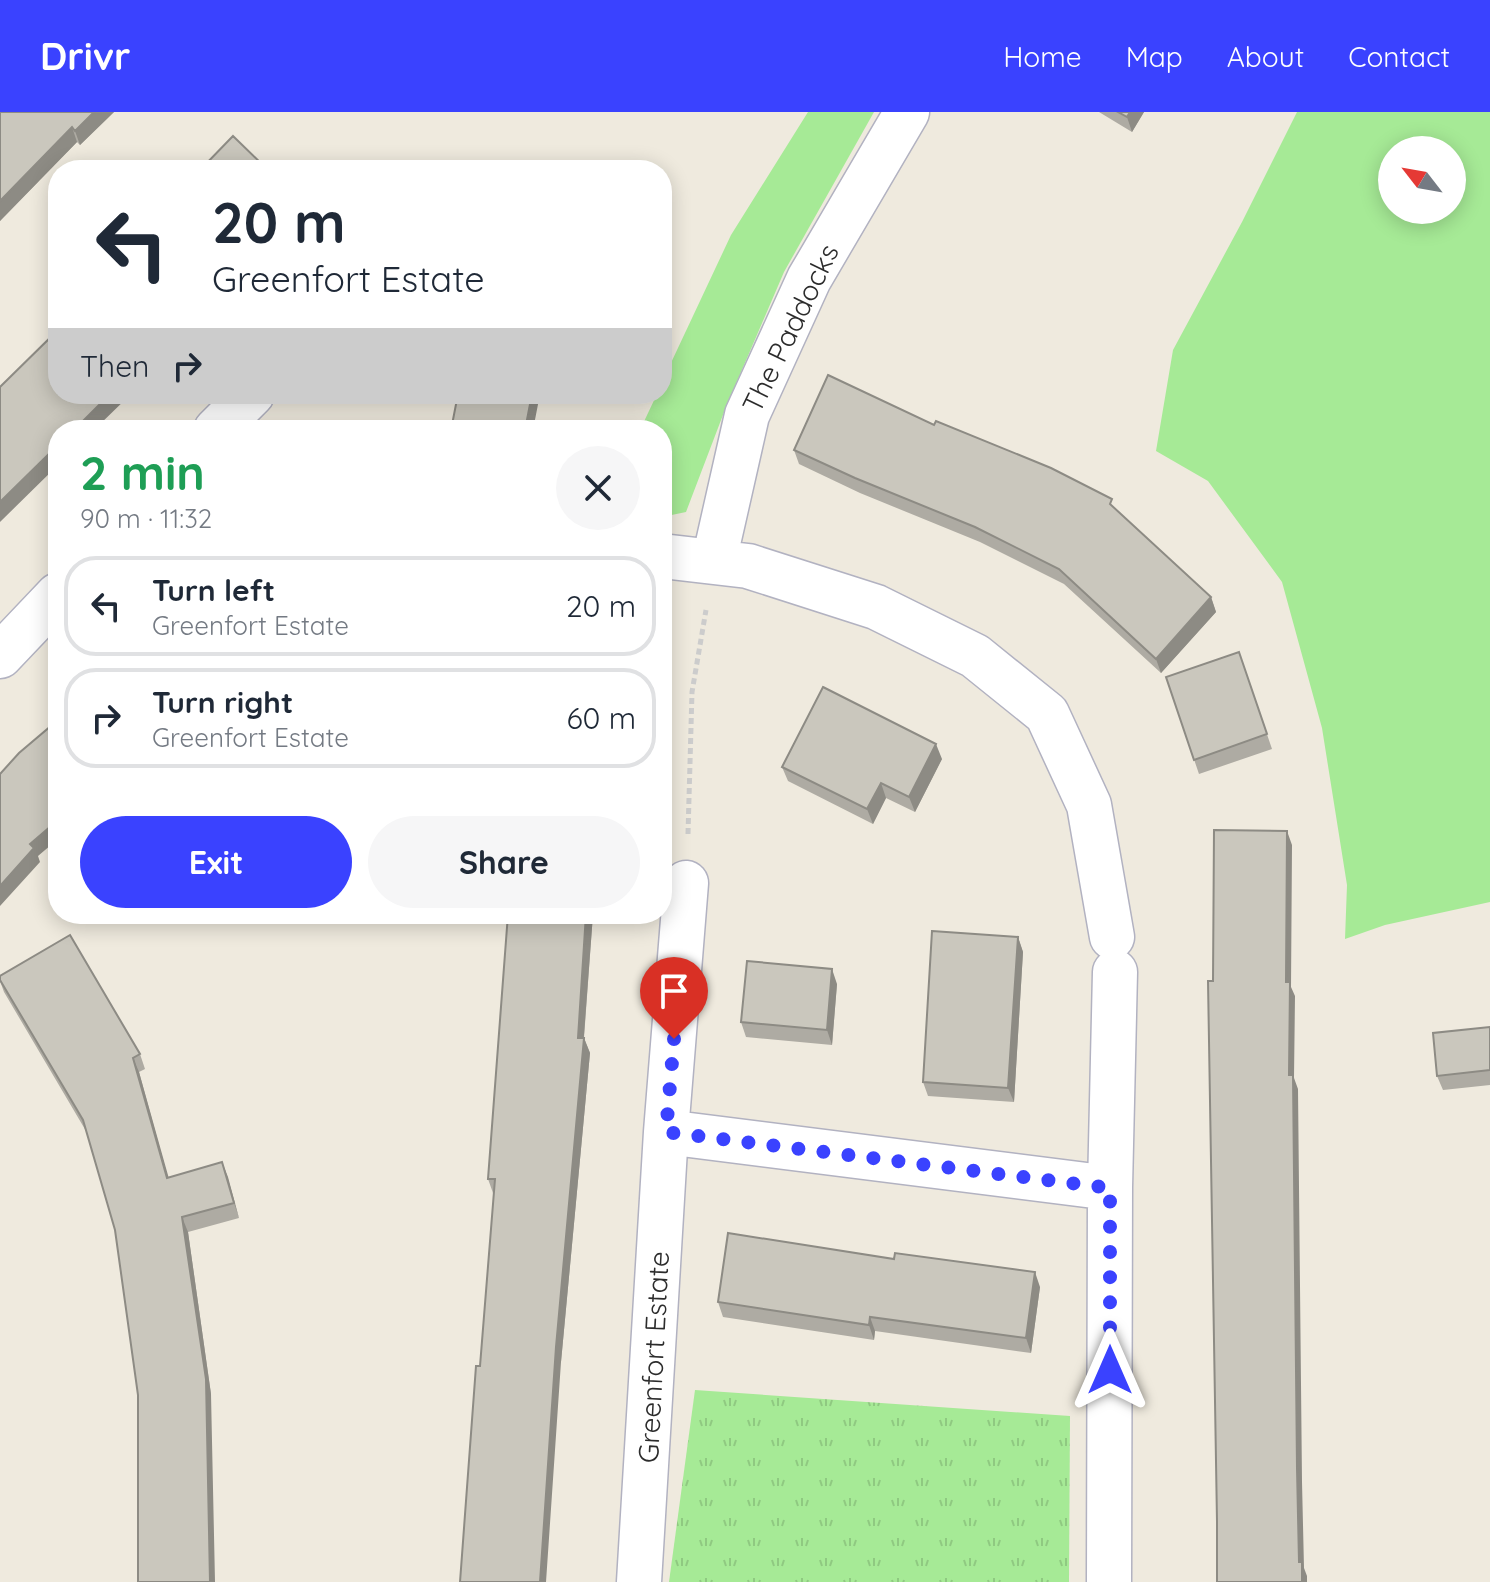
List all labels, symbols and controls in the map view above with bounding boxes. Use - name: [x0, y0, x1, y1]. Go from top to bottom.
- text: Drivr: [40, 32, 130, 80]
- text: Home: [1003, 39, 1082, 74]
- text: Map: [1126, 39, 1183, 74]
- text: About: [1227, 39, 1304, 74]
- text: Contact: [1348, 39, 1450, 74]
- north arrow: [1378, 136, 1466, 224]
- map controls: [1378, 136, 1466, 224]
- text: 20 m: [212, 187, 346, 257]
- icon: left: [80, 192, 184, 296]
- street label: The Paddocks: [734, 238, 846, 418]
- text: Greenfort Estate: [212, 256, 485, 301]
- icon: right: [165, 344, 209, 388]
- text: Then: [80, 347, 149, 385]
- text: 2 min: [80, 442, 205, 502]
- button: close: [556, 446, 640, 530]
- text: 90 m · 11:32: [80, 502, 212, 535]
- text: Turn left: [152, 571, 275, 609]
- icon: left: [84, 584, 128, 628]
- text: 20 m: [566, 587, 636, 625]
- text: Greenfort Estate: [152, 609, 349, 642]
- text: Turn right: [152, 683, 293, 721]
- icon: right: [84, 696, 128, 740]
- text: 60 m: [566, 699, 636, 737]
- text: Greenfort Estate: [152, 721, 349, 754]
- button: Exit: [80, 816, 352, 908]
- button: Share: [368, 816, 640, 908]
- pin: [640, 957, 708, 1039]
- icon: arrive: [652, 969, 696, 1013]
- street label: Greenfort Estate: [630, 1250, 676, 1464]
- position arrow: [1068, 1328, 1152, 1412]

